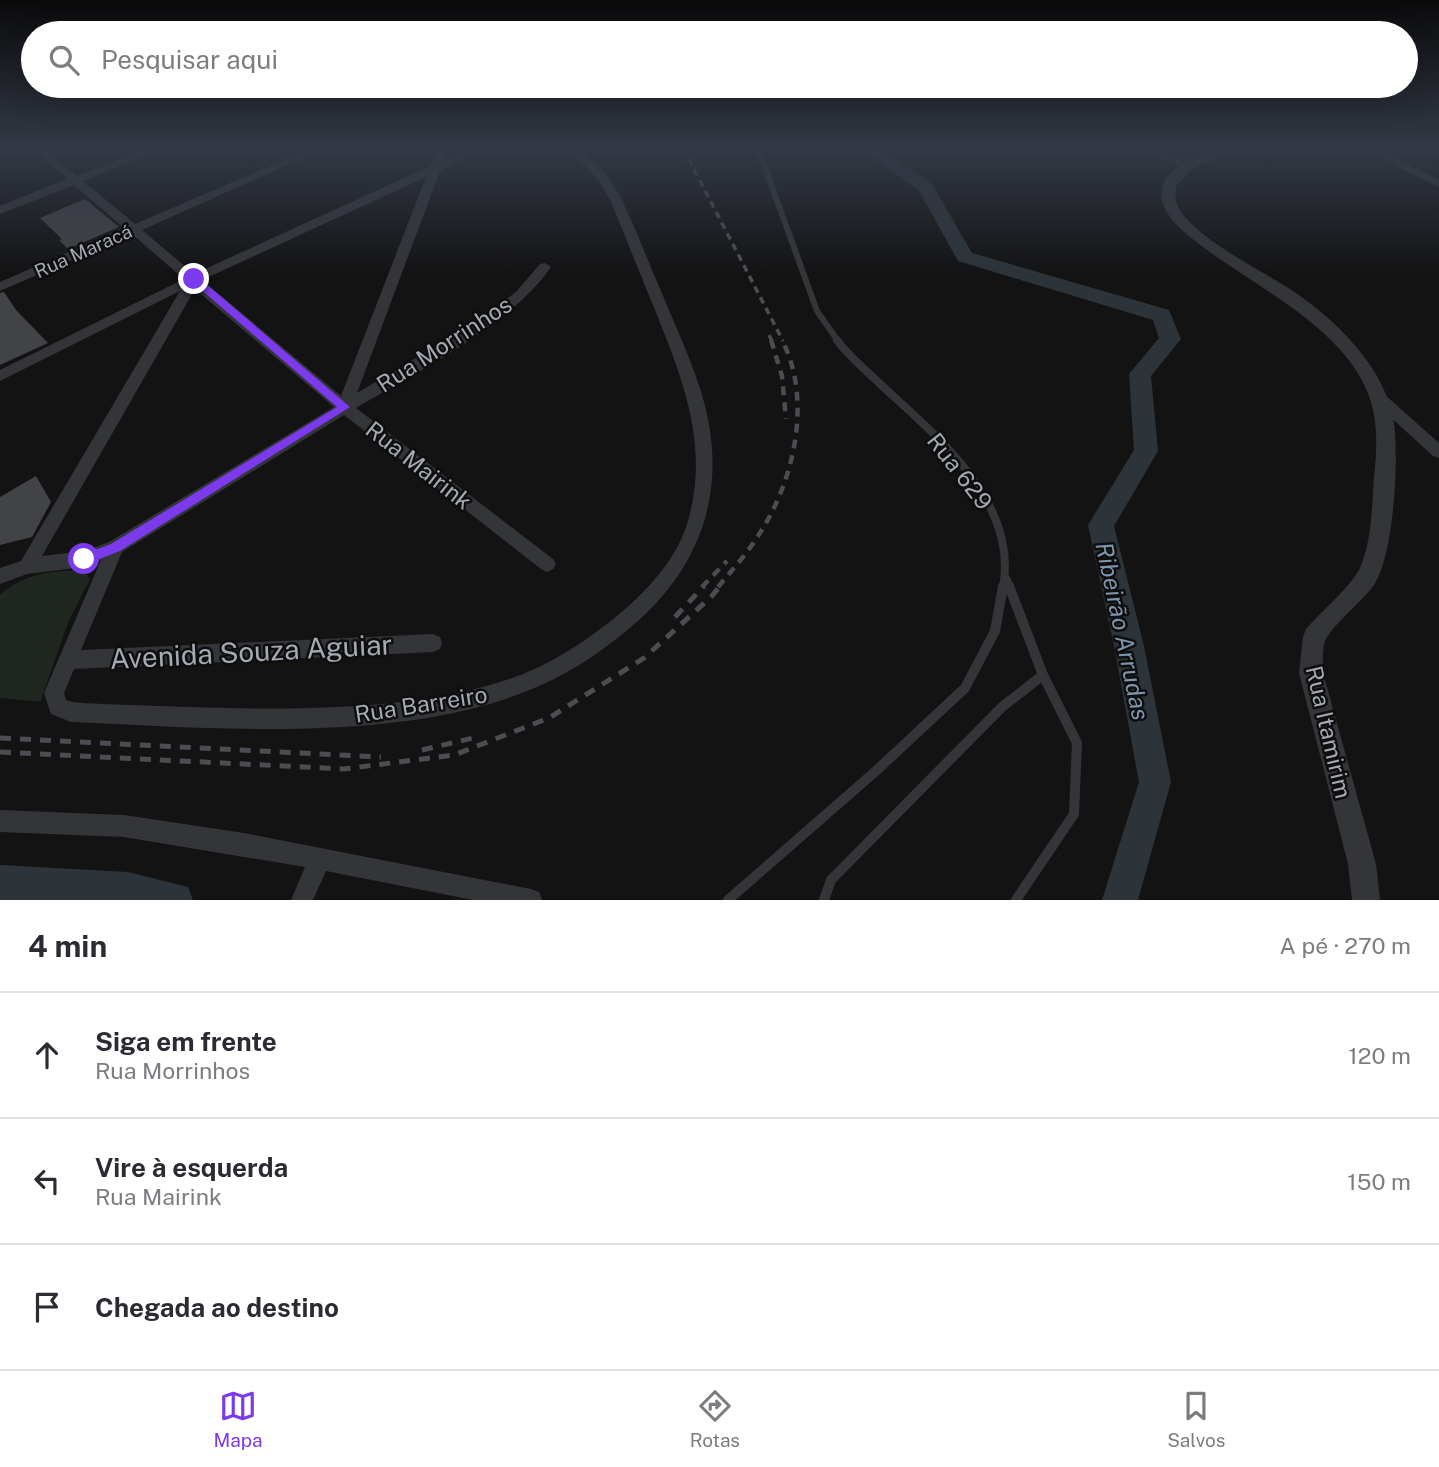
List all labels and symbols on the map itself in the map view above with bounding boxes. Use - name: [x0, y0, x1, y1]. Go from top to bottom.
- street label: Rua Maracá: [31, 220, 135, 282]
- route end: [178, 263, 209, 294]
- street label: Rua Morrinhos: [372, 290, 516, 398]
- street label: Rua Mairink: [361, 415, 477, 515]
- street label: Rua 629: [922, 427, 998, 515]
- water label: Ribeirão Arrudas: [1090, 540, 1156, 723]
- route start: [68, 543, 99, 574]
- street label: Avenida Souza Aguiar: [109, 627, 393, 675]
- street label: Rua Itamirim: [1301, 663, 1357, 801]
- street label: Rua Barreiro: [353, 680, 489, 728]

